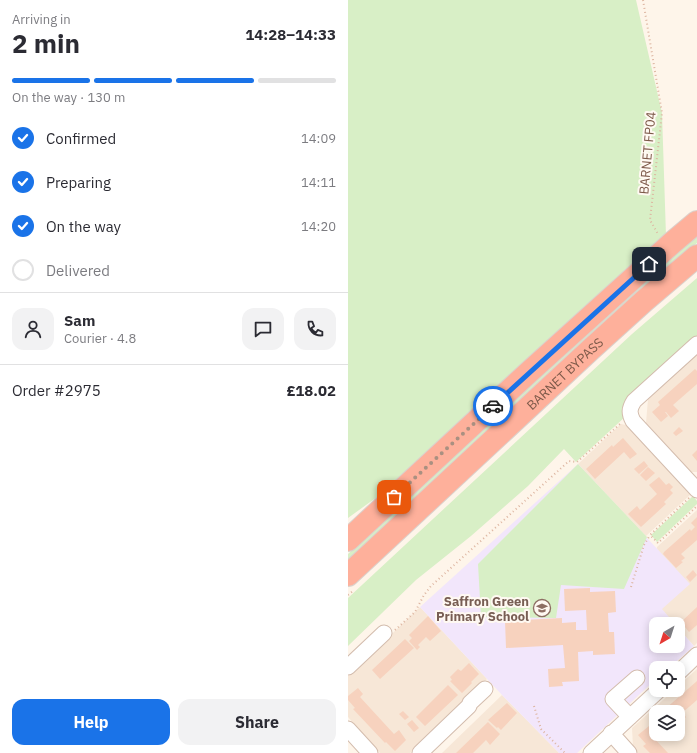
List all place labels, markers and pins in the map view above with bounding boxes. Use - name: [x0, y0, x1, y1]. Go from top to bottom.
- pin: [632, 247, 666, 281]
- pin: [377, 480, 411, 514]
- place label: Saffron Green Primary School: [436, 593, 529, 625]
- school or university icon: Saffron Green Primary School: [532, 598, 552, 618]

